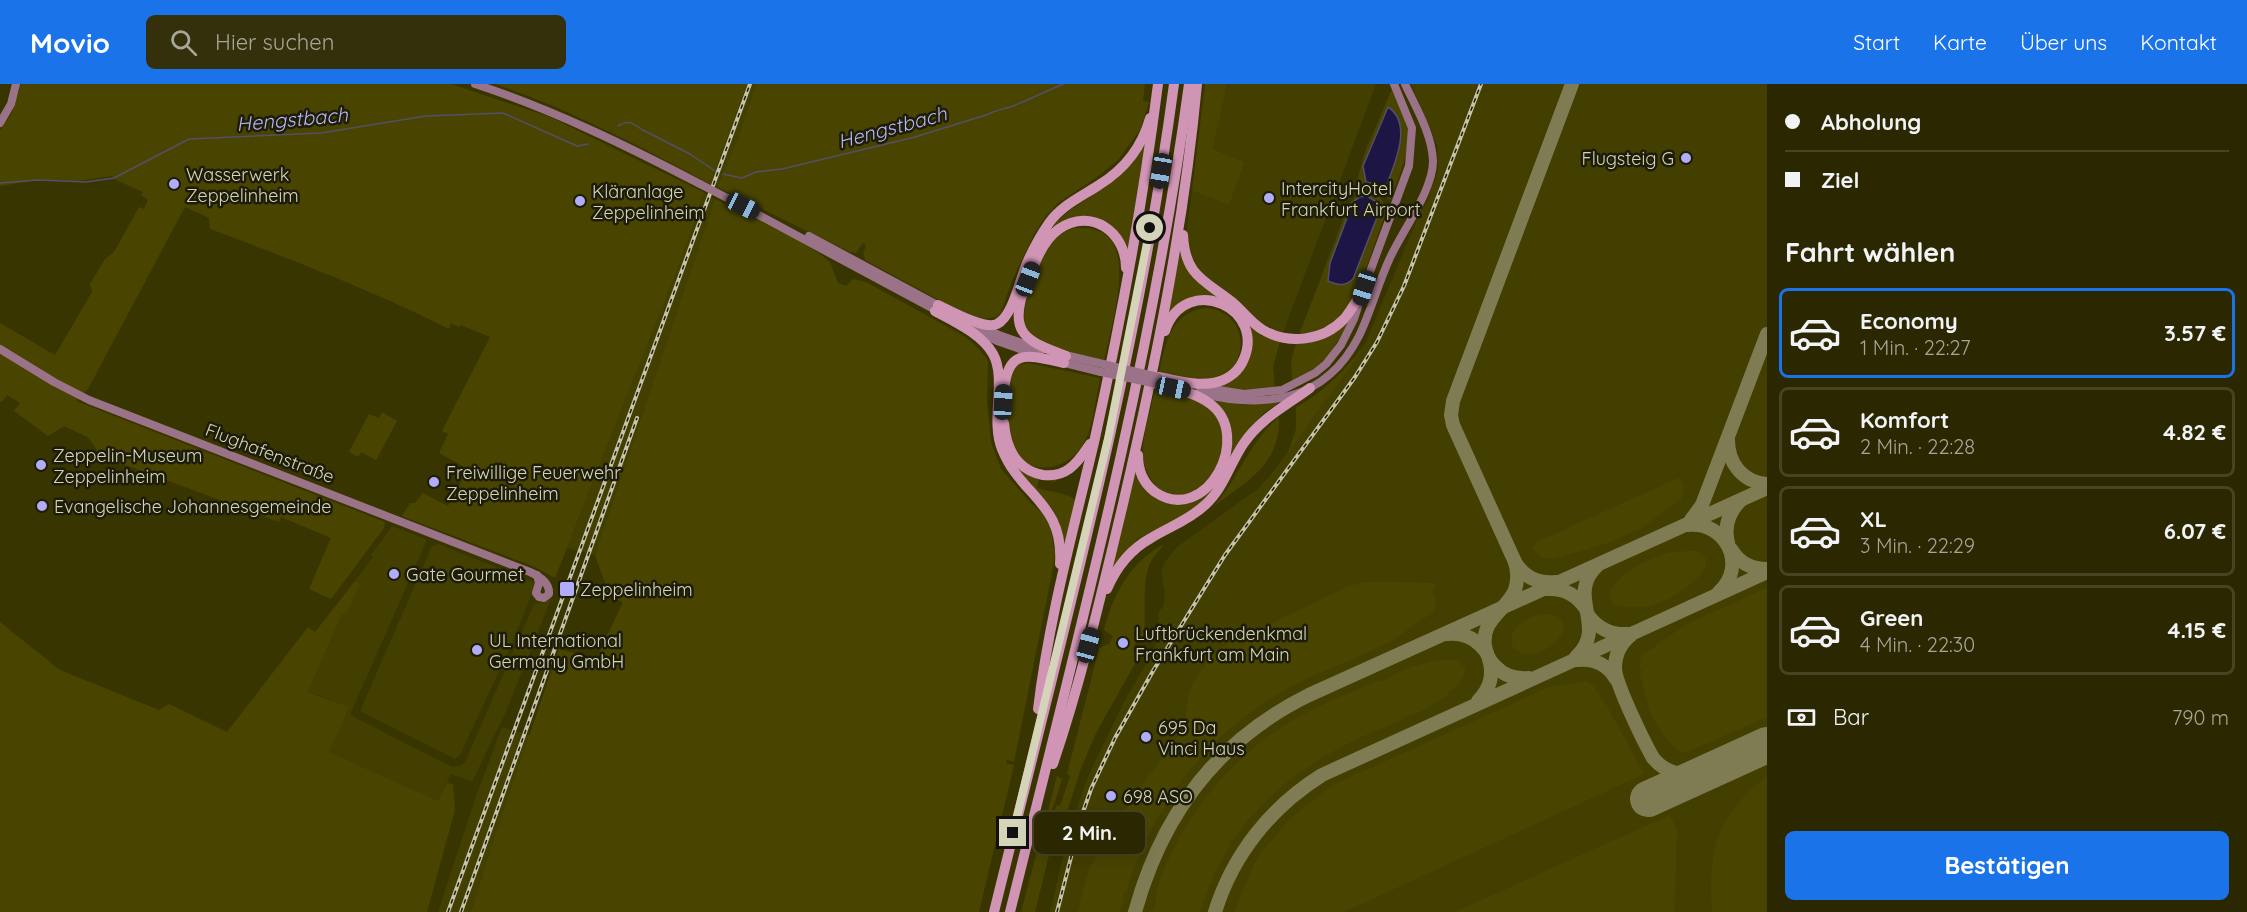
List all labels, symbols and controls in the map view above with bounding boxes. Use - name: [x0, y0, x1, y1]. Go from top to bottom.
- search box: [146, 15, 566, 69]
- text: Movio: [30, 25, 110, 60]
- icon: search: [167, 26, 200, 59]
- text: Hier suchen: [215, 28, 334, 56]
- text: Start: [1853, 29, 1900, 55]
- text: Karte: [1933, 29, 1987, 55]
- text: Über uns: [2020, 29, 2107, 55]
- text: Kontakt: [2140, 29, 2217, 55]
- water label: Hengstbach: [835, 100, 950, 154]
- water label: Hengstbach: [235, 102, 349, 136]
- text: Abholung: [1821, 108, 1921, 136]
- place label: Flugsteig G: [1582, 147, 1674, 170]
- marker: Flugsteig G: [1679, 151, 1693, 165]
- car: [1149, 152, 1173, 190]
- place label: Wasserwerk Zeppelinheim: [186, 163, 299, 207]
- text: Ziel: [1821, 166, 1859, 194]
- marker: Wasserwerk Zeppelinheim: [167, 177, 181, 191]
- place label: IntercityHotel Frankfurt Airport: [1281, 177, 1421, 221]
- place label: Kläranlage Zeppelinheim: [592, 180, 705, 224]
- car: [723, 190, 763, 222]
- marker: IntercityHotel Frankfurt Airport: [1262, 191, 1276, 205]
- marker: Kläranlage Zeppelinheim: [573, 194, 587, 208]
- route start: [1136, 214, 1163, 241]
- text: Fahrt wählen: [1785, 235, 1955, 269]
- car: [1013, 259, 1043, 299]
- car: [1350, 268, 1378, 308]
- icon: car: [1788, 306, 1842, 360]
- text: Economy: [1860, 307, 1958, 335]
- text: 3.57 €: [2164, 319, 2226, 347]
- text: 1 Min. · 22:27: [1860, 335, 1971, 360]
- car: [1154, 375, 1192, 401]
- car: [993, 384, 1013, 420]
- icon: car: [1788, 405, 1842, 459]
- text: Komfort: [1860, 406, 1949, 434]
- street label: Flughafenstraße: [202, 418, 338, 488]
- text: 4.82 €: [2163, 418, 2226, 446]
- text: 2 Min. · 22:28: [1860, 434, 1975, 459]
- place label: Zeppelin-Museum Zeppelinheim: [53, 444, 202, 488]
- marker: Zeppelin-Museum Zeppelinheim: [34, 458, 48, 472]
- place label: Freiwillige Feuerwehr Zeppelinheim: [446, 461, 621, 505]
- marker: Freiwillige Feuerwehr Zeppelinheim: [427, 475, 441, 489]
- place label: Evangelische Johannesgemeinde: [54, 495, 332, 518]
- marker: Evangelische Johannesgemeinde: [35, 499, 49, 513]
- icon: car: [1788, 504, 1842, 558]
- text: XL: [1860, 505, 1887, 533]
- text: 6.07 €: [2164, 517, 2226, 545]
- text: 3 Min. · 22:29: [1860, 533, 1975, 558]
- place label: Gate Gourmet: [406, 563, 524, 586]
- marker: Gate Gourmet: [387, 567, 401, 581]
- place label: Zeppelinheim: [580, 578, 693, 601]
- marker: Zeppelinheim: [558, 580, 576, 598]
- icon: car: [1788, 603, 1842, 657]
- text: Green: [1860, 604, 1923, 632]
- text: 4.15 €: [2168, 616, 2226, 644]
- place label: Luftbrückendenkmal Frankfurt am Main: [1135, 622, 1307, 666]
- car: [1075, 625, 1101, 665]
- place label: UL International Germany GmbH: [489, 629, 624, 673]
- text: 4 Min. · 22:30: [1860, 632, 1975, 657]
- marker: Luftbrückendenkmal Frankfurt am Main: [1116, 636, 1130, 650]
- marker: UL International Germany GmbH: [470, 643, 484, 657]
- icon: cash: [1785, 701, 1818, 734]
- text: Bar: [1833, 703, 1869, 731]
- text: 790 m: [2172, 705, 2229, 730]
- place label: 695 Da Vinci Haus: [1158, 716, 1245, 760]
- marker: 695 Da Vinci Haus: [1139, 730, 1153, 744]
- place label: 698 ASO: [1123, 785, 1193, 808]
- marker: 698 ASO: [1104, 789, 1118, 803]
- callout: 2 Min.: [1034, 812, 1145, 854]
- route end: [999, 819, 1026, 846]
- text: 2 Min.: [1062, 820, 1117, 845]
- button: Bestätigen: [1785, 831, 2229, 900]

